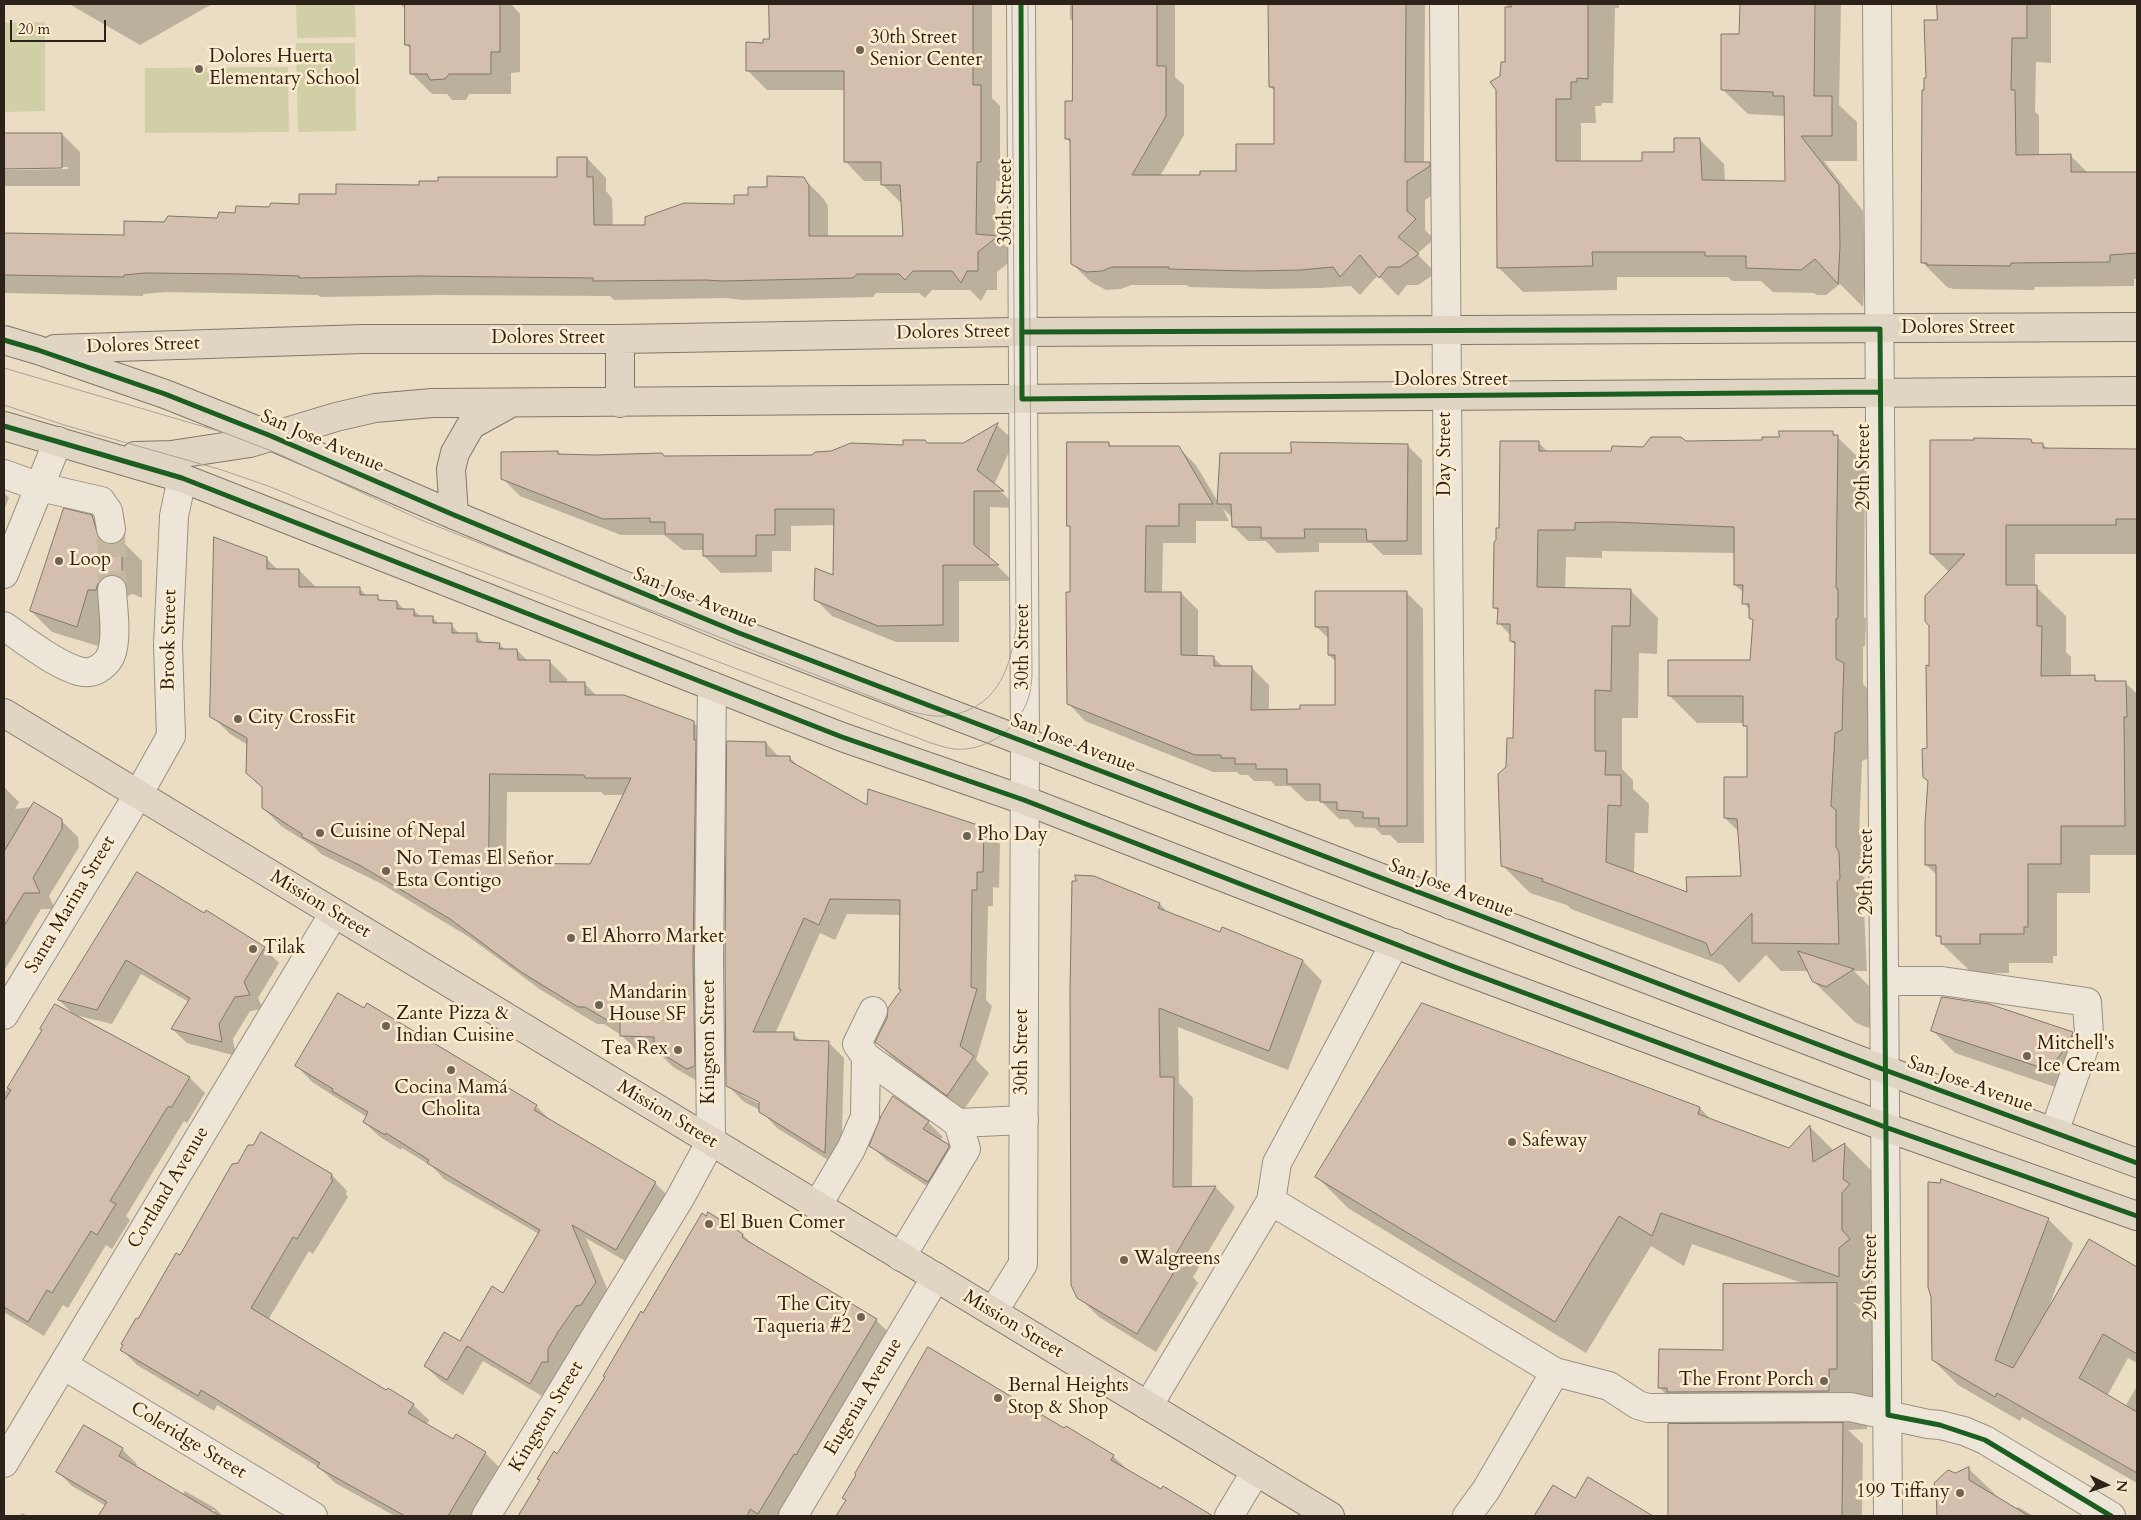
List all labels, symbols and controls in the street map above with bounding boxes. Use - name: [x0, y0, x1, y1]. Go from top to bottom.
- scale bar: [12, 10, 109, 42]
- text: 20 m: [18, 19, 50, 39]
- place label: 30th Street Senior Center: [870, 28, 982, 72]
- marker: 30th Street Senior Center: [854, 44, 866, 56]
- place label: Dolores Huerta Elementary School: [209, 47, 360, 91]
- marker: Dolores Huerta Elementary School: [193, 63, 205, 75]
- street label: 30th Street: [996, 159, 1018, 245]
- street label: Dolores Street: [1901, 318, 2015, 340]
- street label: Dolores Street: [896, 321, 1010, 345]
- street label: Dolores Street: [491, 328, 605, 350]
- street label: Dolores Street: [86, 333, 200, 359]
- street label: Dolores Street: [1394, 370, 1508, 392]
- street label: San Jose Avenue: [257, 406, 387, 478]
- street label: Day Street: [1435, 412, 1457, 496]
- street label: 29th Street: [1854, 424, 1876, 510]
- place label: Loop: [69, 550, 111, 572]
- marker: Loop: [53, 555, 65, 567]
- street label: San Jose Avenue: [630, 564, 760, 634]
- street label: Brook Street: [158, 589, 182, 691]
- street label: 30th Street: [1013, 604, 1035, 690]
- place label: City CrossFit: [248, 708, 356, 730]
- street label: San Jose Avenue: [1007, 710, 1139, 778]
- marker: City CrossFit: [232, 713, 244, 725]
- place label: Cuisine of Nepal: [330, 822, 466, 844]
- place label: Pho Day: [977, 825, 1048, 847]
- marker: Cuisine of Nepal: [314, 827, 326, 839]
- street label: 29th Street: [1857, 829, 1879, 915]
- marker: Pho Day: [961, 830, 973, 842]
- street label: Santa Marina Street: [21, 832, 121, 978]
- place label: No Temas El Señor Esta Contigo: [396, 849, 554, 893]
- street label: San Jose Avenue: [1385, 855, 1517, 923]
- marker: No Temas El Señor Esta Contigo: [380, 865, 392, 877]
- street label: Mission Street: [266, 866, 374, 944]
- place label: El Ahorro Market: [581, 927, 724, 949]
- marker: El Ahorro Market: [565, 932, 577, 944]
- place label: Tilak: [263, 938, 305, 960]
- marker: Tilak: [247, 943, 259, 955]
- street label: Kingston Street: [699, 979, 721, 1105]
- place label: Mandarin House SF: [609, 983, 687, 1027]
- marker: Mandarin House SF: [593, 999, 605, 1011]
- place label: Zante Pizza & Indian Cuisine: [396, 1004, 514, 1048]
- street label: 30th Street: [1012, 1009, 1034, 1095]
- marker: Zante Pizza & Indian Cuisine: [380, 1020, 392, 1032]
- place label: Mitchell's Ice Cream: [2037, 1034, 2120, 1078]
- place label: Tea Rex: [601, 1039, 668, 1061]
- marker: Tea Rex: [672, 1044, 684, 1056]
- marker: Mitchell's Ice Cream: [2021, 1050, 2033, 1062]
- street label: San Jose Avenue: [1904, 1052, 2036, 1118]
- marker: Cocina Mamá Cholita: [445, 1064, 457, 1076]
- street label: Mission Street: [613, 1076, 721, 1154]
- place label: Cocina Mamá Cholita: [394, 1078, 508, 1122]
- street label: Cortland Avenue: [124, 1123, 214, 1253]
- place label: Safeway: [1522, 1131, 1588, 1153]
- marker: Safeway: [1506, 1136, 1518, 1148]
- place label: El Buen Comer: [719, 1213, 845, 1235]
- marker: El Buen Comer: [703, 1218, 715, 1230]
- street label: 29th Street: [1861, 1234, 1883, 1320]
- place label: Walgreens: [1134, 1249, 1220, 1271]
- marker: Walgreens: [1118, 1254, 1130, 1266]
- street label: Mission Street: [959, 1286, 1067, 1364]
- place label: The City Taqueria #2: [753, 1295, 851, 1339]
- marker: The City Taqueria #2: [855, 1311, 867, 1323]
- street label: Eugenia Avenue: [820, 1334, 908, 1460]
- street label: Kingston Street: [505, 1357, 589, 1477]
- place label: The Front Porch: [1678, 1370, 1814, 1392]
- marker: The Front Porch: [1818, 1375, 1830, 1387]
- place label: Bernal Heights Stop & Shop: [1008, 1376, 1129, 1420]
- marker: Bernal Heights Stop & Shop: [992, 1392, 1004, 1404]
- street label: Coleridge Street: [126, 1398, 250, 1484]
- north arrow: [2081, 1460, 2131, 1510]
- text: N: [2112, 1479, 2131, 1493]
- place label: 199 Tiffany: [1856, 1482, 1950, 1504]
- marker: 199 Tiffany: [1954, 1487, 1966, 1499]

